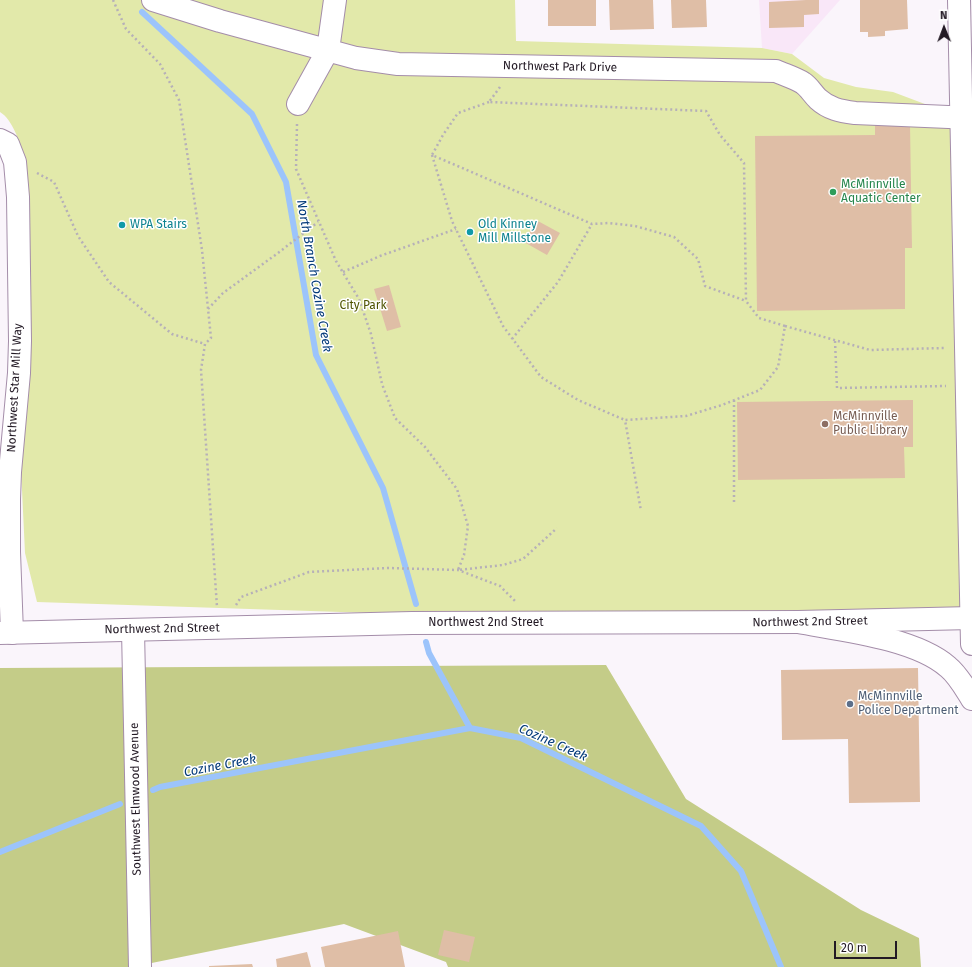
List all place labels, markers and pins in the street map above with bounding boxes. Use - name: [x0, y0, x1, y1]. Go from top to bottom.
- place label: McMinnville Aquatic Center: [841, 178, 921, 206]
- marker: McMinnville Aquatic Center: [828, 187, 838, 197]
- place label: WPA Stairs: [130, 218, 187, 232]
- place label: Old Kinney Mill Millstone: [478, 218, 551, 246]
- marker: WPA Stairs: [117, 220, 127, 230]
- marker: Old Kinney Mill Millstone: [465, 227, 475, 237]
- place label: McMinnville Public Library: [833, 410, 907, 438]
- marker: McMinnville Public Library: [820, 419, 830, 429]
- place label: McMinnville Police Department: [858, 690, 959, 718]
- marker: McMinnville Police Department: [845, 699, 855, 709]

